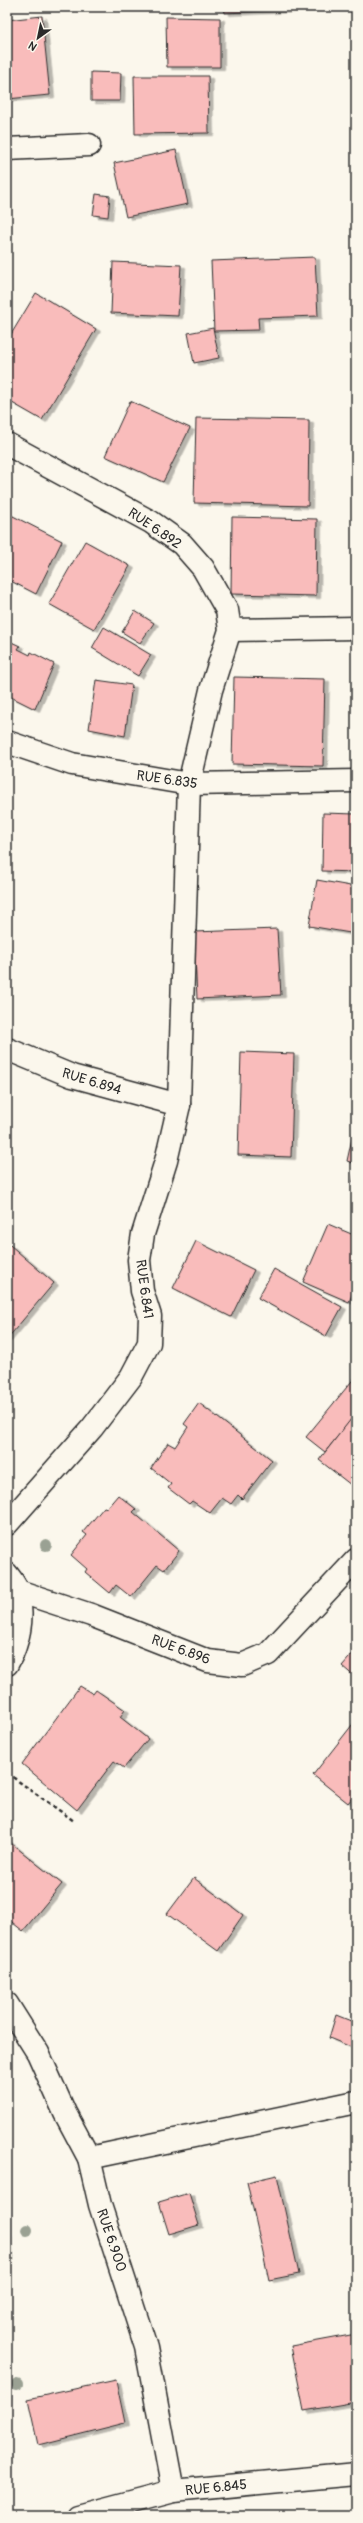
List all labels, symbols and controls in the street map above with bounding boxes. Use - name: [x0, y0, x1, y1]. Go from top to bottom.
- north arrow: [18, 18, 58, 58]
- text: N: [26, 38, 39, 53]
- street label: RUE 6.892: [125, 504, 185, 553]
- street label: RUE 6.835: [135, 767, 199, 792]
- street label: RUE 6.894: [60, 1064, 124, 1099]
- street label: RUE 6.841: [132, 1258, 157, 1320]
- street label: RUE 6.896: [149, 1631, 213, 1668]
- street label: RUE 6.900: [93, 2207, 130, 2274]
- street label: RUE 6.845: [184, 2476, 248, 2499]

